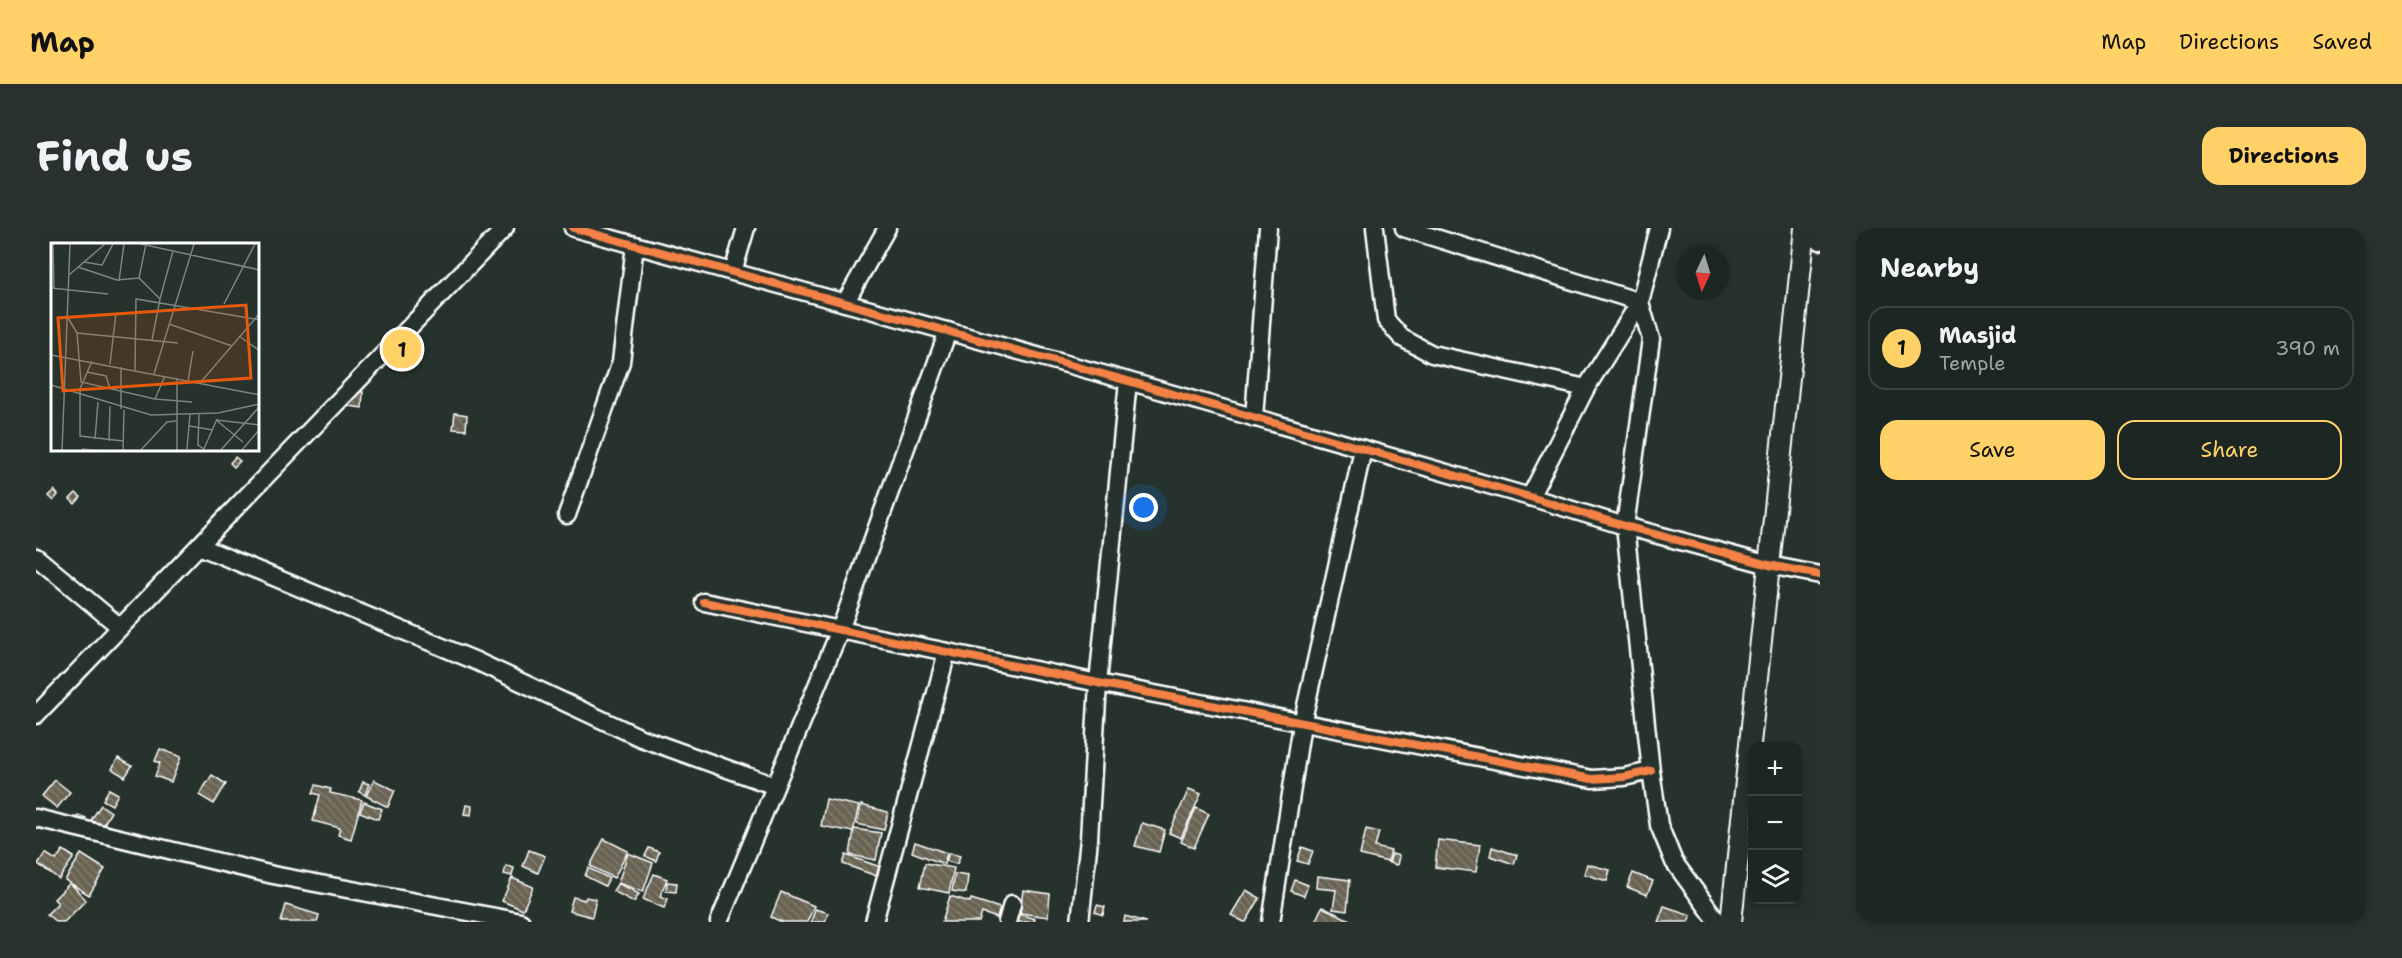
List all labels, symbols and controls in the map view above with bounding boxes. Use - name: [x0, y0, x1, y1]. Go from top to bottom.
- text: Map: [30, 23, 95, 61]
- text: Map: [2101, 28, 2146, 56]
- text: Directions: [2179, 28, 2279, 56]
- text: Saved: [2312, 28, 2372, 56]
- button: Directions: [2202, 127, 2366, 185]
- text: Find us: [36, 128, 193, 184]
- inset map: [51, 243, 260, 452]
- north arrow: [1676, 246, 1730, 300]
- text: Nearby: [1880, 250, 1979, 285]
- text: Masjid: [1939, 321, 2017, 350]
- pin: 1: [382, 326, 422, 372]
- text: 1: [1897, 335, 1906, 361]
- text: 390 m: [2275, 335, 2340, 361]
- text: Temple: [1939, 350, 2006, 376]
- button: Save: [1880, 420, 2105, 480]
- button: Share: [2117, 420, 2342, 480]
- your location: [1129, 493, 1158, 522]
- map controls: [1748, 742, 1802, 904]
- button: +: [1748, 742, 1802, 796]
- button: −: [1748, 796, 1802, 850]
- button: layers: [1748, 850, 1802, 904]

